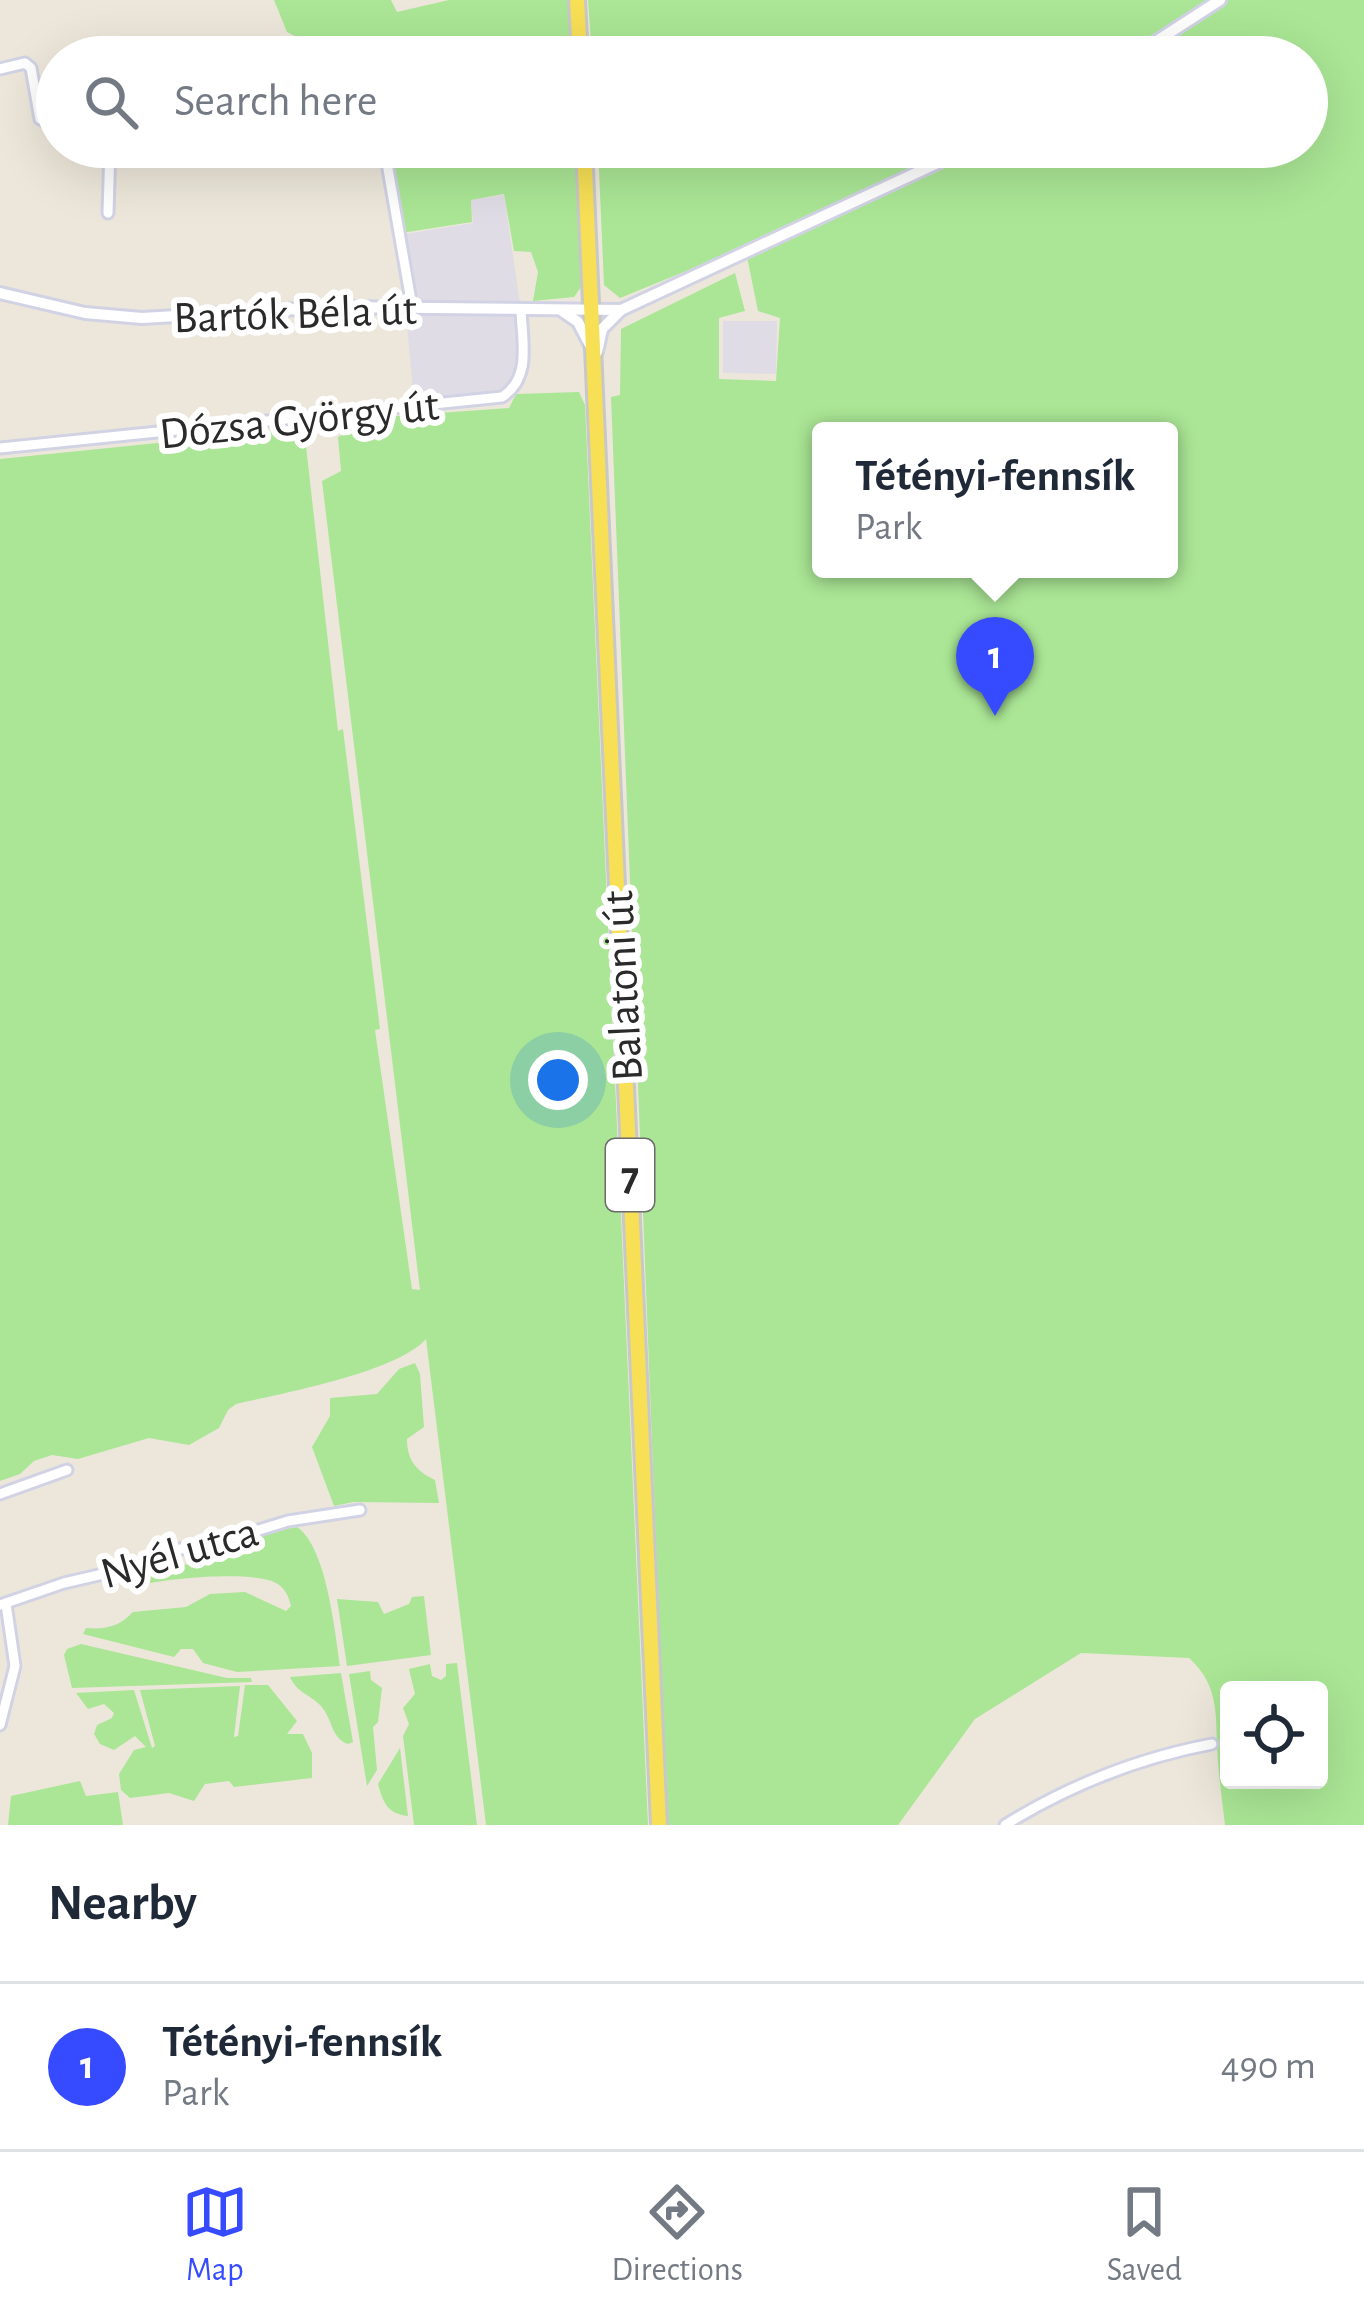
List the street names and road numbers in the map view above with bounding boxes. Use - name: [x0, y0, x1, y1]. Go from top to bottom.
- street label: Bartók Béla út: [172, 288, 418, 341]
- street label: Dózsa György út: [157, 383, 441, 458]
- street label: Balatoni út: [596, 889, 651, 1082]
- road number: 7: [606, 1139, 654, 1211]
- street label: Nyél utca: [96, 1510, 264, 1597]

